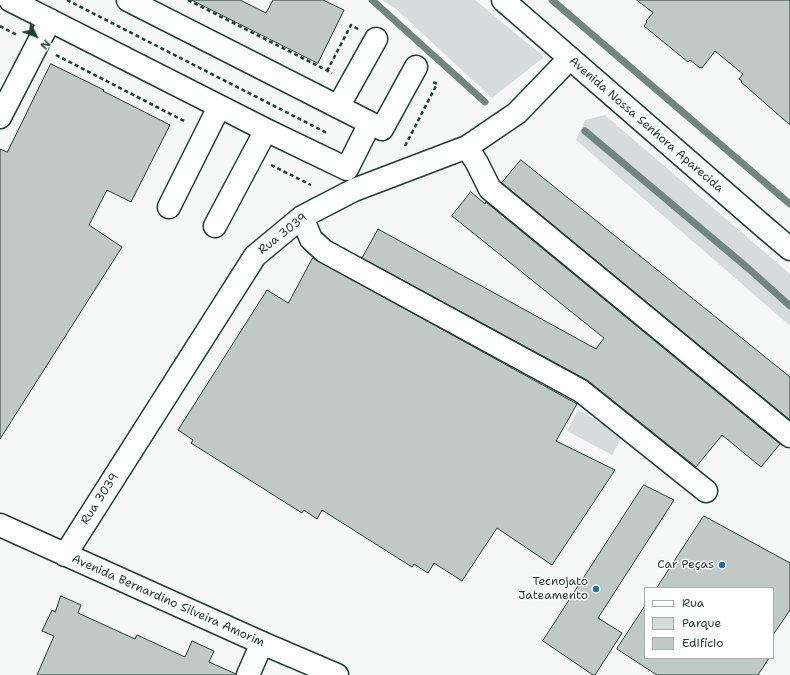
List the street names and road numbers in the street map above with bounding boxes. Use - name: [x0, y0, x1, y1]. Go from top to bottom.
- street label: Avenida Nossa Senhora Aparecida: [566, 54, 726, 196]
- street label: Rua 3039: [256, 210, 310, 258]
- street label: Rua 3039: [78, 471, 122, 527]
- street label: Avenida Bernardino Silveira Amorim: [69, 552, 267, 650]

